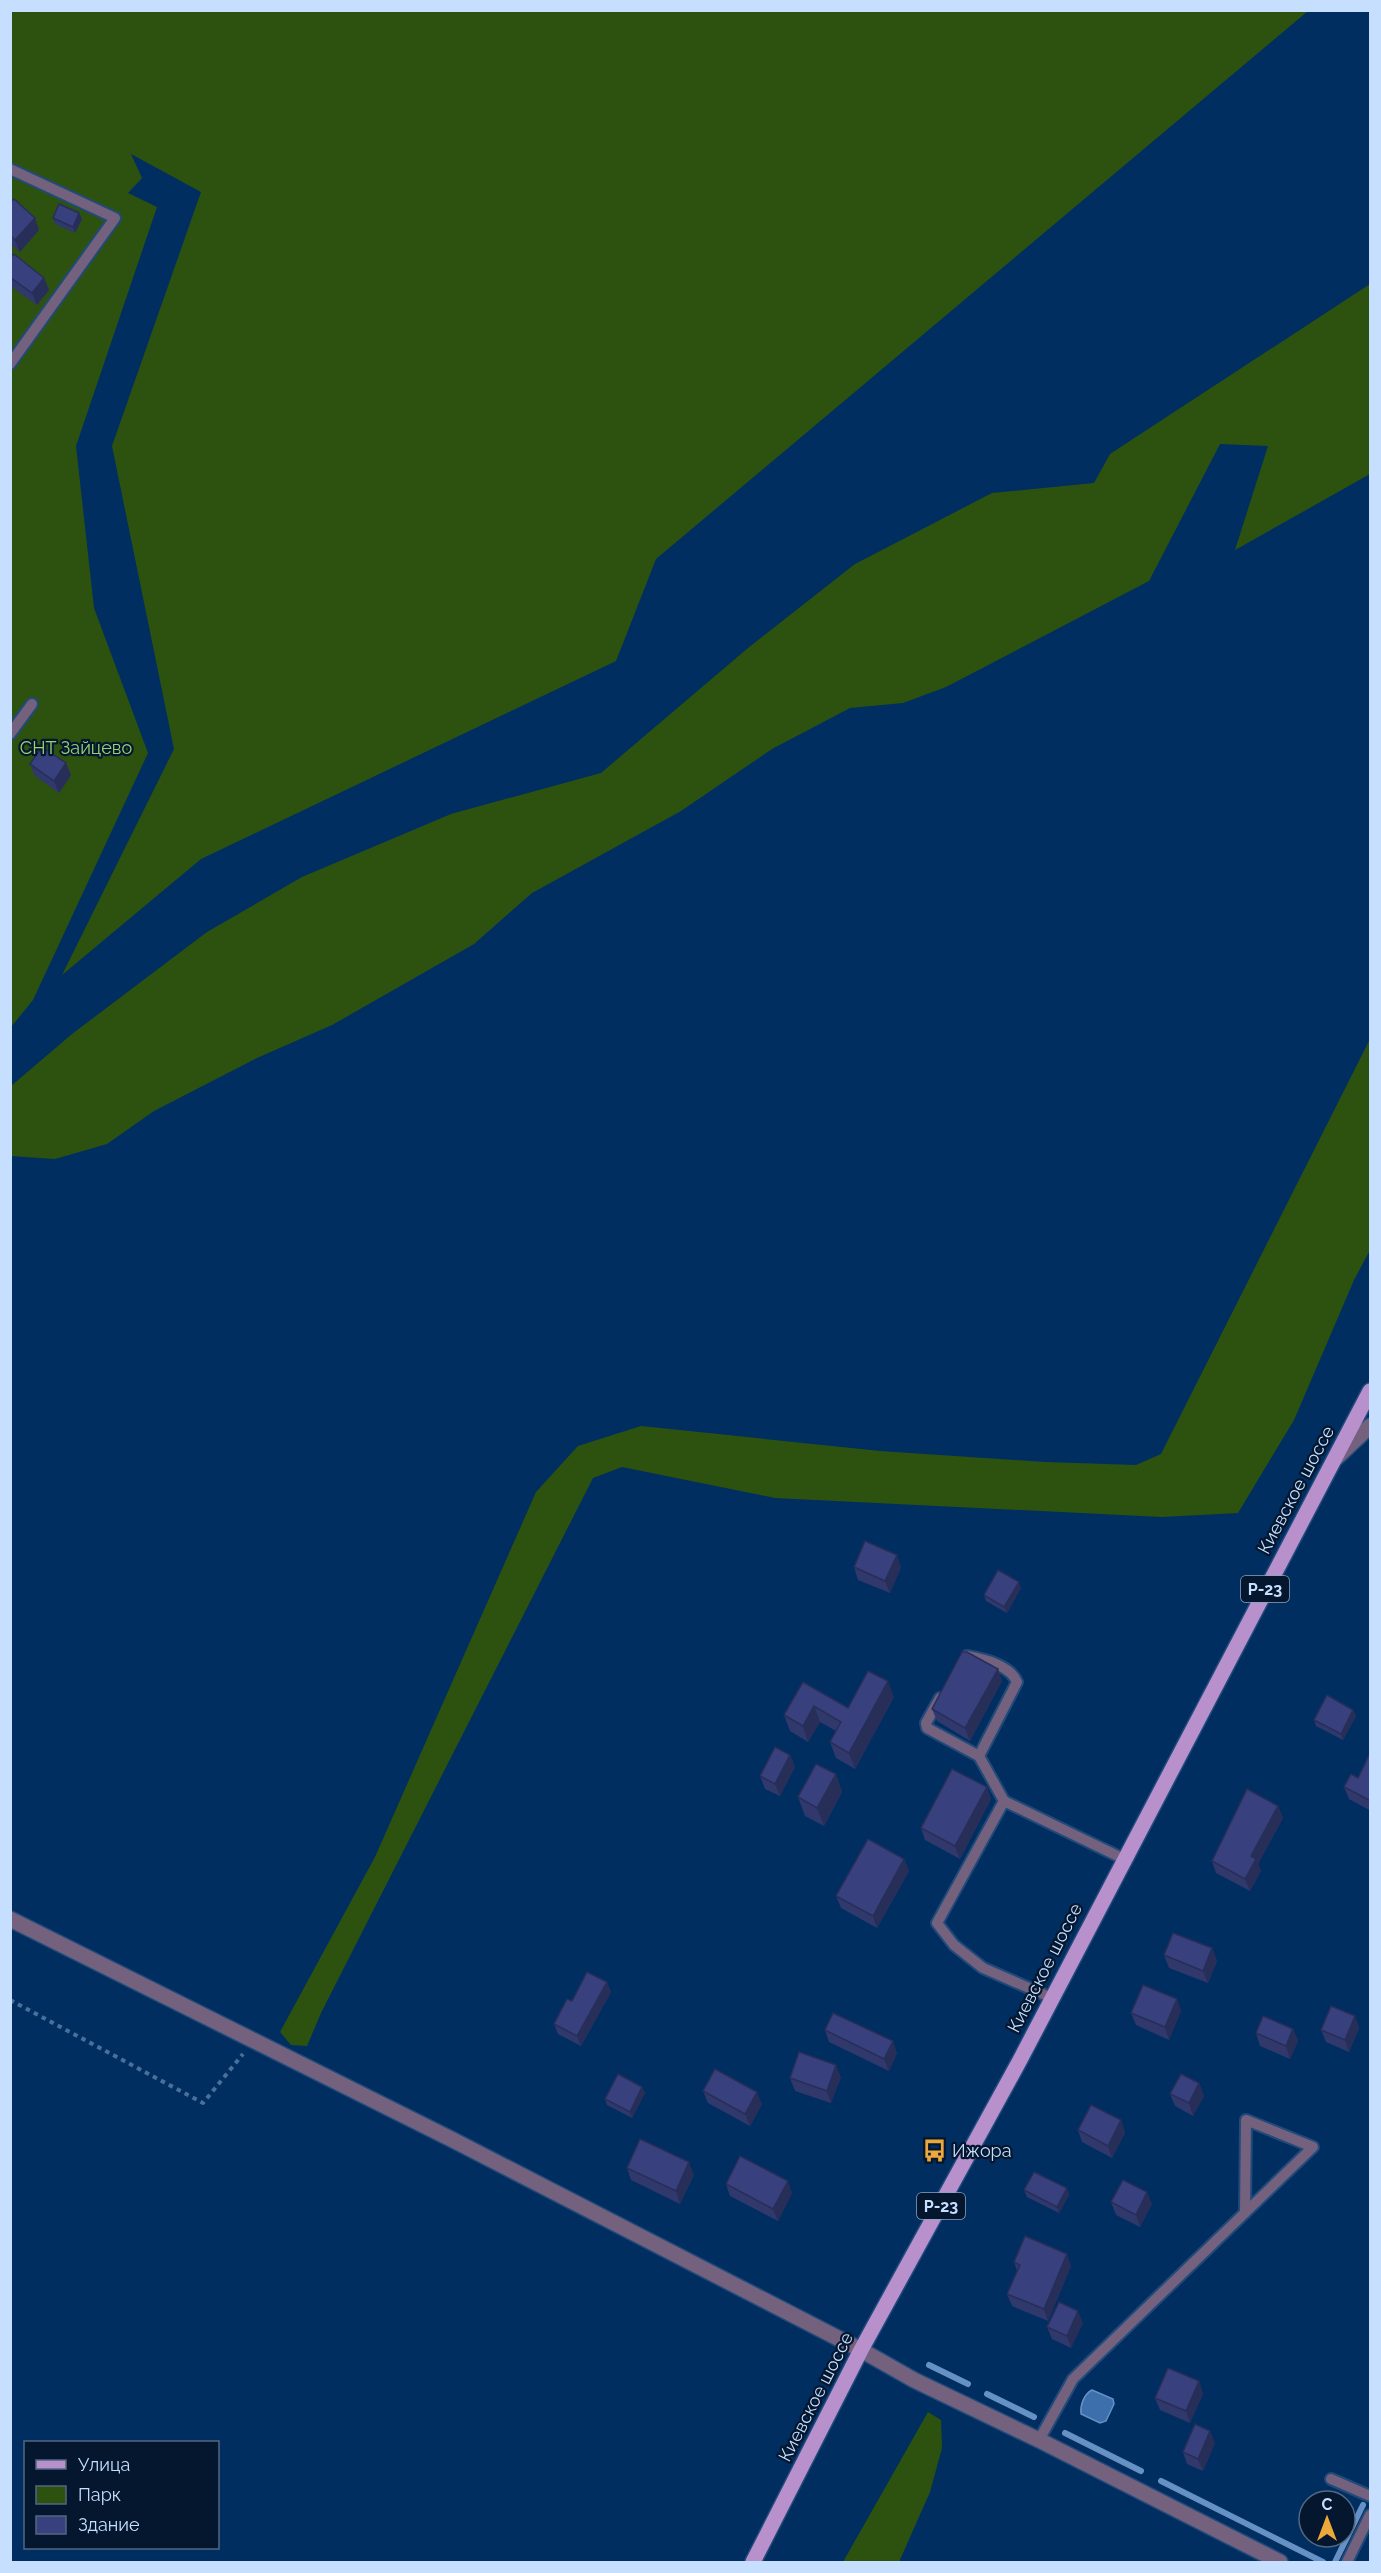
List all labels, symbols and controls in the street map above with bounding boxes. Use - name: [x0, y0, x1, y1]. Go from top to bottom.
- park label: СНТ Зайцево: [20, 737, 132, 758]
- street label: Киевское шоссе: [1253, 1422, 1338, 1557]
- road number: Р-23: [1241, 1576, 1289, 1602]
- street label: Киевское шоссе: [1003, 1899, 1086, 2036]
- bus stop icon: Ижора: [921, 2138, 947, 2164]
- place label: Ижора: [952, 2140, 1012, 2161]
- road number: Р-23: [917, 2193, 965, 2219]
- street label: Киевское шоссе: [774, 2328, 857, 2465]
- legend: [24, 2441, 219, 2549]
- text: Улица: [78, 2454, 130, 2475]
- text: Парк: [78, 2484, 121, 2505]
- north arrow: [1297, 2489, 1357, 2549]
- text: С: [1322, 2495, 1333, 2514]
- text: Здание: [78, 2514, 140, 2535]

